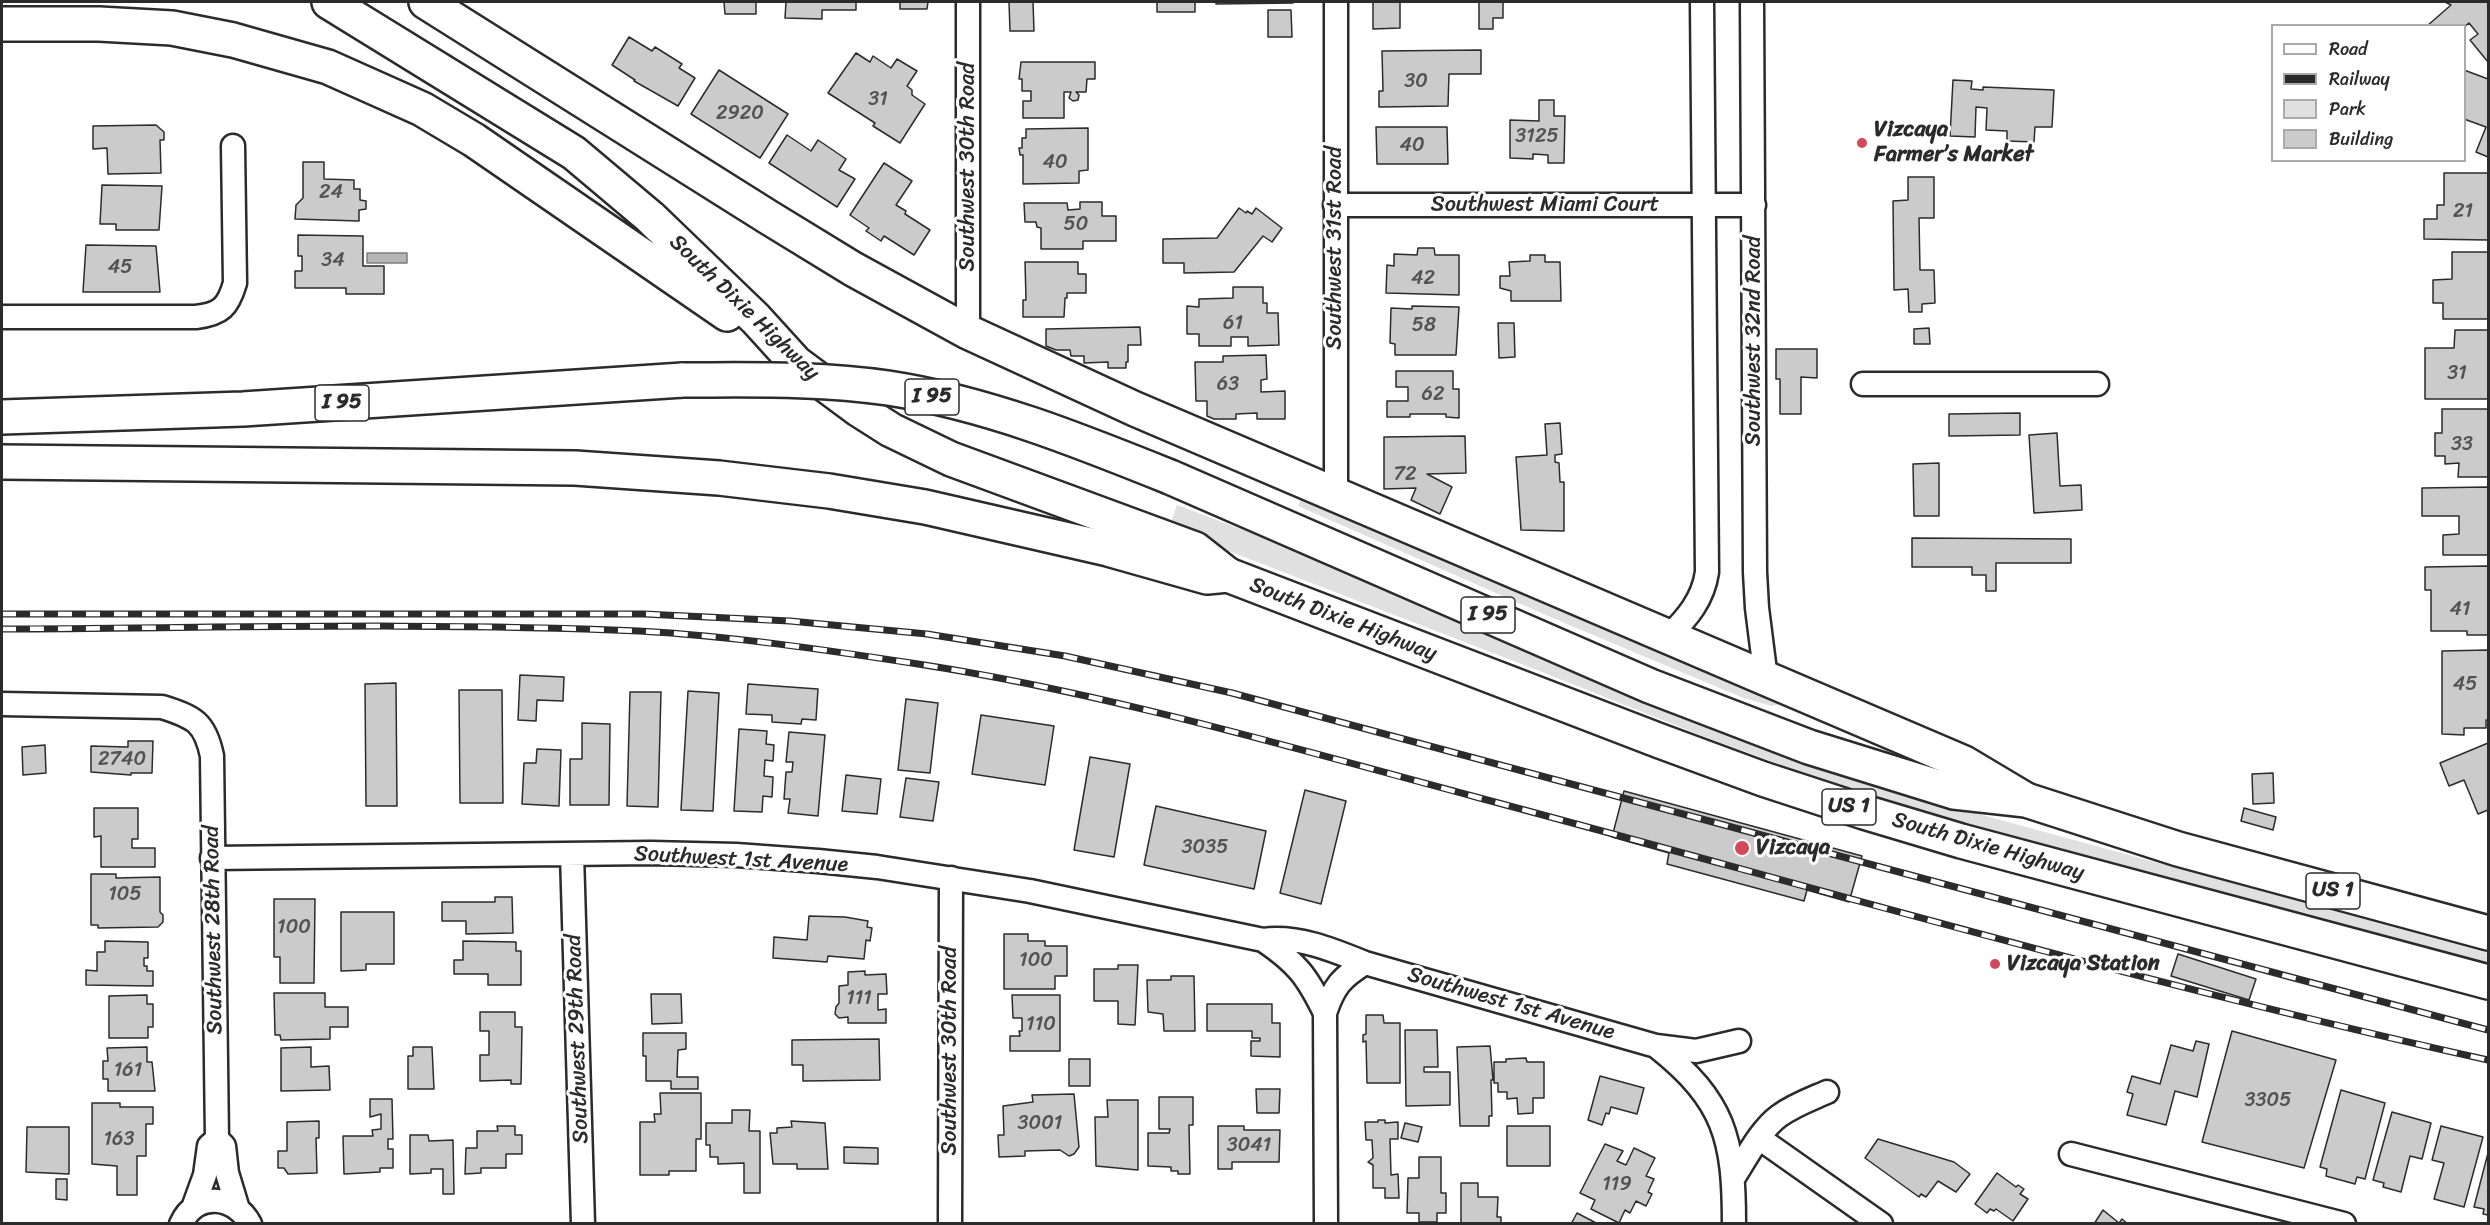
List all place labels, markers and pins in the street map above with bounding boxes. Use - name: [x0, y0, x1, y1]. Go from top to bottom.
- place label: Vizcaya Farmer’s Market: [1874, 117, 2033, 168]
- marker: Vizcaya Farmer’s Market: [1855, 136, 1869, 150]
- place label: Vizcaya: [1756, 835, 1830, 861]
- marker: Vizcaya: [1733, 839, 1751, 857]
- place label: Vizcaya Station: [2007, 951, 2160, 977]
- marker: Vizcaya Station: [1988, 957, 2002, 971]

